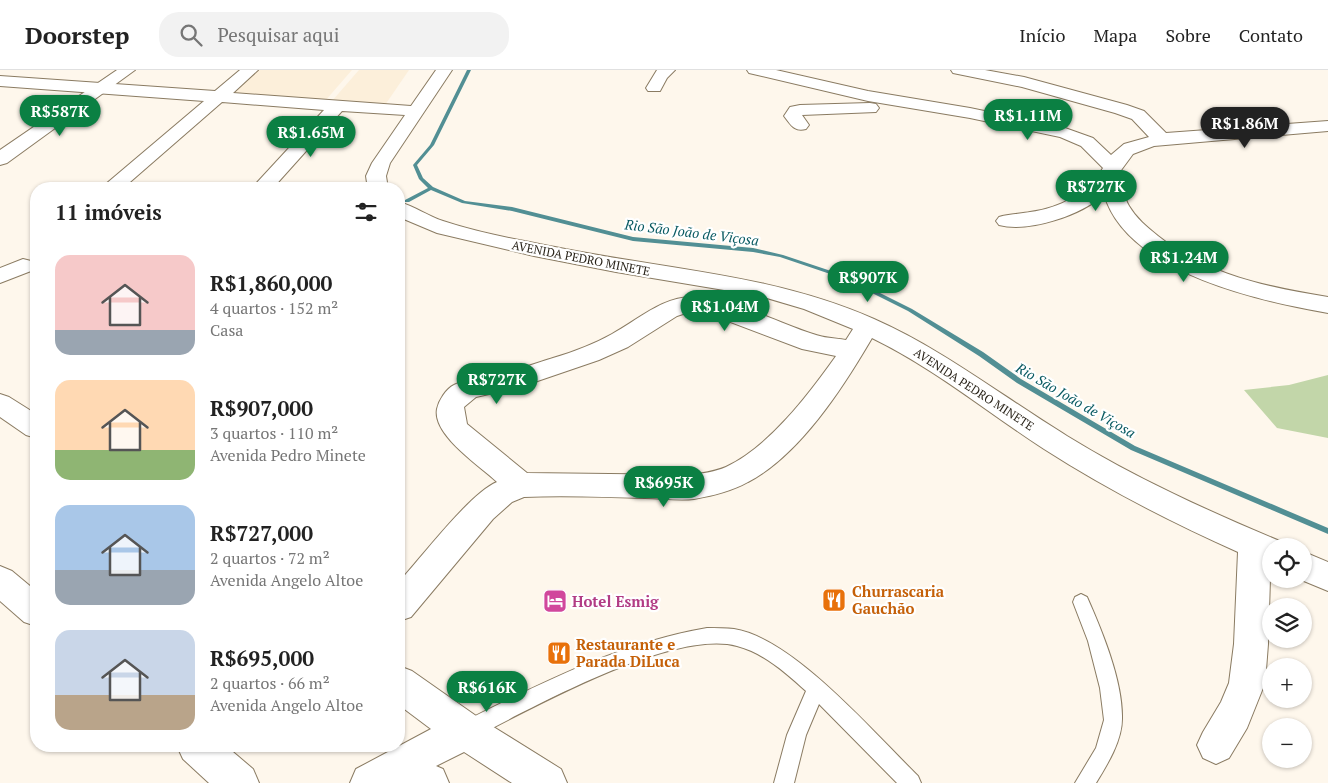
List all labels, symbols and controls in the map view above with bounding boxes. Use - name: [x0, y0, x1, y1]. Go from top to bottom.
- search box: [159, 12, 509, 57]
- text: Doorstep: [25, 19, 129, 51]
- icon: search: [177, 21, 205, 49]
- text: Pesquisar aqui: [217, 22, 339, 47]
- text: Início: [1019, 23, 1065, 47]
- text: Mapa: [1093, 23, 1137, 47]
- text: Sobre: [1165, 23, 1211, 47]
- text: Contato: [1239, 23, 1303, 47]
- pin: R$587K: [19, 94, 101, 137]
- pin: R$1.11M: [982, 98, 1074, 141]
- text: R$587K: [31, 100, 89, 122]
- text: R$1.11M: [995, 104, 1061, 126]
- pin: R$1.86M: [1199, 106, 1291, 149]
- text: R$1.86M: [1212, 112, 1278, 134]
- pin: R$1.65M: [265, 116, 357, 158]
- text: R$1.65M: [278, 121, 344, 143]
- pin: R$727K: [1055, 170, 1137, 212]
- text: R$727K: [1067, 175, 1125, 197]
- text: 11 imóveis: [55, 198, 162, 226]
- icon: filters: [352, 198, 380, 226]
- water label: Rio São João de Viçosa: [623, 214, 760, 250]
- street label: AVENIDA PEDRO MINETE: [511, 237, 651, 279]
- pin: R$1.24M: [1138, 240, 1230, 283]
- text: R$1.24M: [1151, 246, 1217, 268]
- pin: R$907K: [827, 260, 909, 303]
- text: R$907K: [839, 266, 897, 288]
- text: R$1,860,000: [210, 269, 332, 297]
- icon: home: [95, 275, 155, 335]
- pin: R$1.04M: [679, 290, 771, 332]
- text: R$1.04M: [692, 295, 758, 317]
- text: 4 quartos · 152 m²: [210, 297, 338, 319]
- text: Casa: [210, 319, 243, 341]
- street label: AVENIDA PEDRO MINETE: [911, 344, 1037, 434]
- water label: Rio São João de Viçosa: [1012, 358, 1139, 442]
- pin: R$727K: [456, 362, 538, 405]
- text: R$727K: [468, 368, 526, 390]
- text: R$907,000: [210, 394, 313, 422]
- icon: home: [95, 400, 155, 460]
- text: 3 quartos · 110 m²: [210, 422, 338, 444]
- text: Avenida Pedro Minete: [210, 444, 366, 466]
- pin: R$695K: [623, 466, 705, 508]
- text: R$695K: [635, 471, 693, 493]
- text: R$727,000: [210, 519, 313, 547]
- icon: home: [95, 525, 155, 585]
- map controls: [1262, 538, 1312, 768]
- button: locate: [1262, 538, 1312, 588]
- text: 2 quartos · 72 m²: [210, 547, 330, 569]
- text: Avenida Angelo Altoe: [210, 569, 363, 591]
- place label: Churrascaria Gauchão: [852, 581, 945, 618]
- restaurant icon: Churrascaria Gauchão: [821, 587, 847, 613]
- hotel icon: Hotel Esmig: [542, 588, 568, 614]
- place label: Hotel Esmig: [572, 591, 659, 611]
- button: layers: [1262, 598, 1312, 648]
- place label: Restaurante e Parada DiLuca: [576, 634, 680, 671]
- restaurant icon: Restaurante e Parada DiLuca: [546, 640, 572, 666]
- text: R$695,000: [210, 644, 314, 672]
- icon: home: [95, 650, 155, 710]
- button: +: [1262, 658, 1312, 708]
- pin: R$616K: [446, 670, 528, 713]
- text: 2 quartos · 66 m²: [210, 672, 330, 694]
- text: R$616K: [458, 676, 516, 698]
- text: Avenida Angelo Altoe: [210, 694, 363, 716]
- button: −: [1262, 718, 1312, 768]

